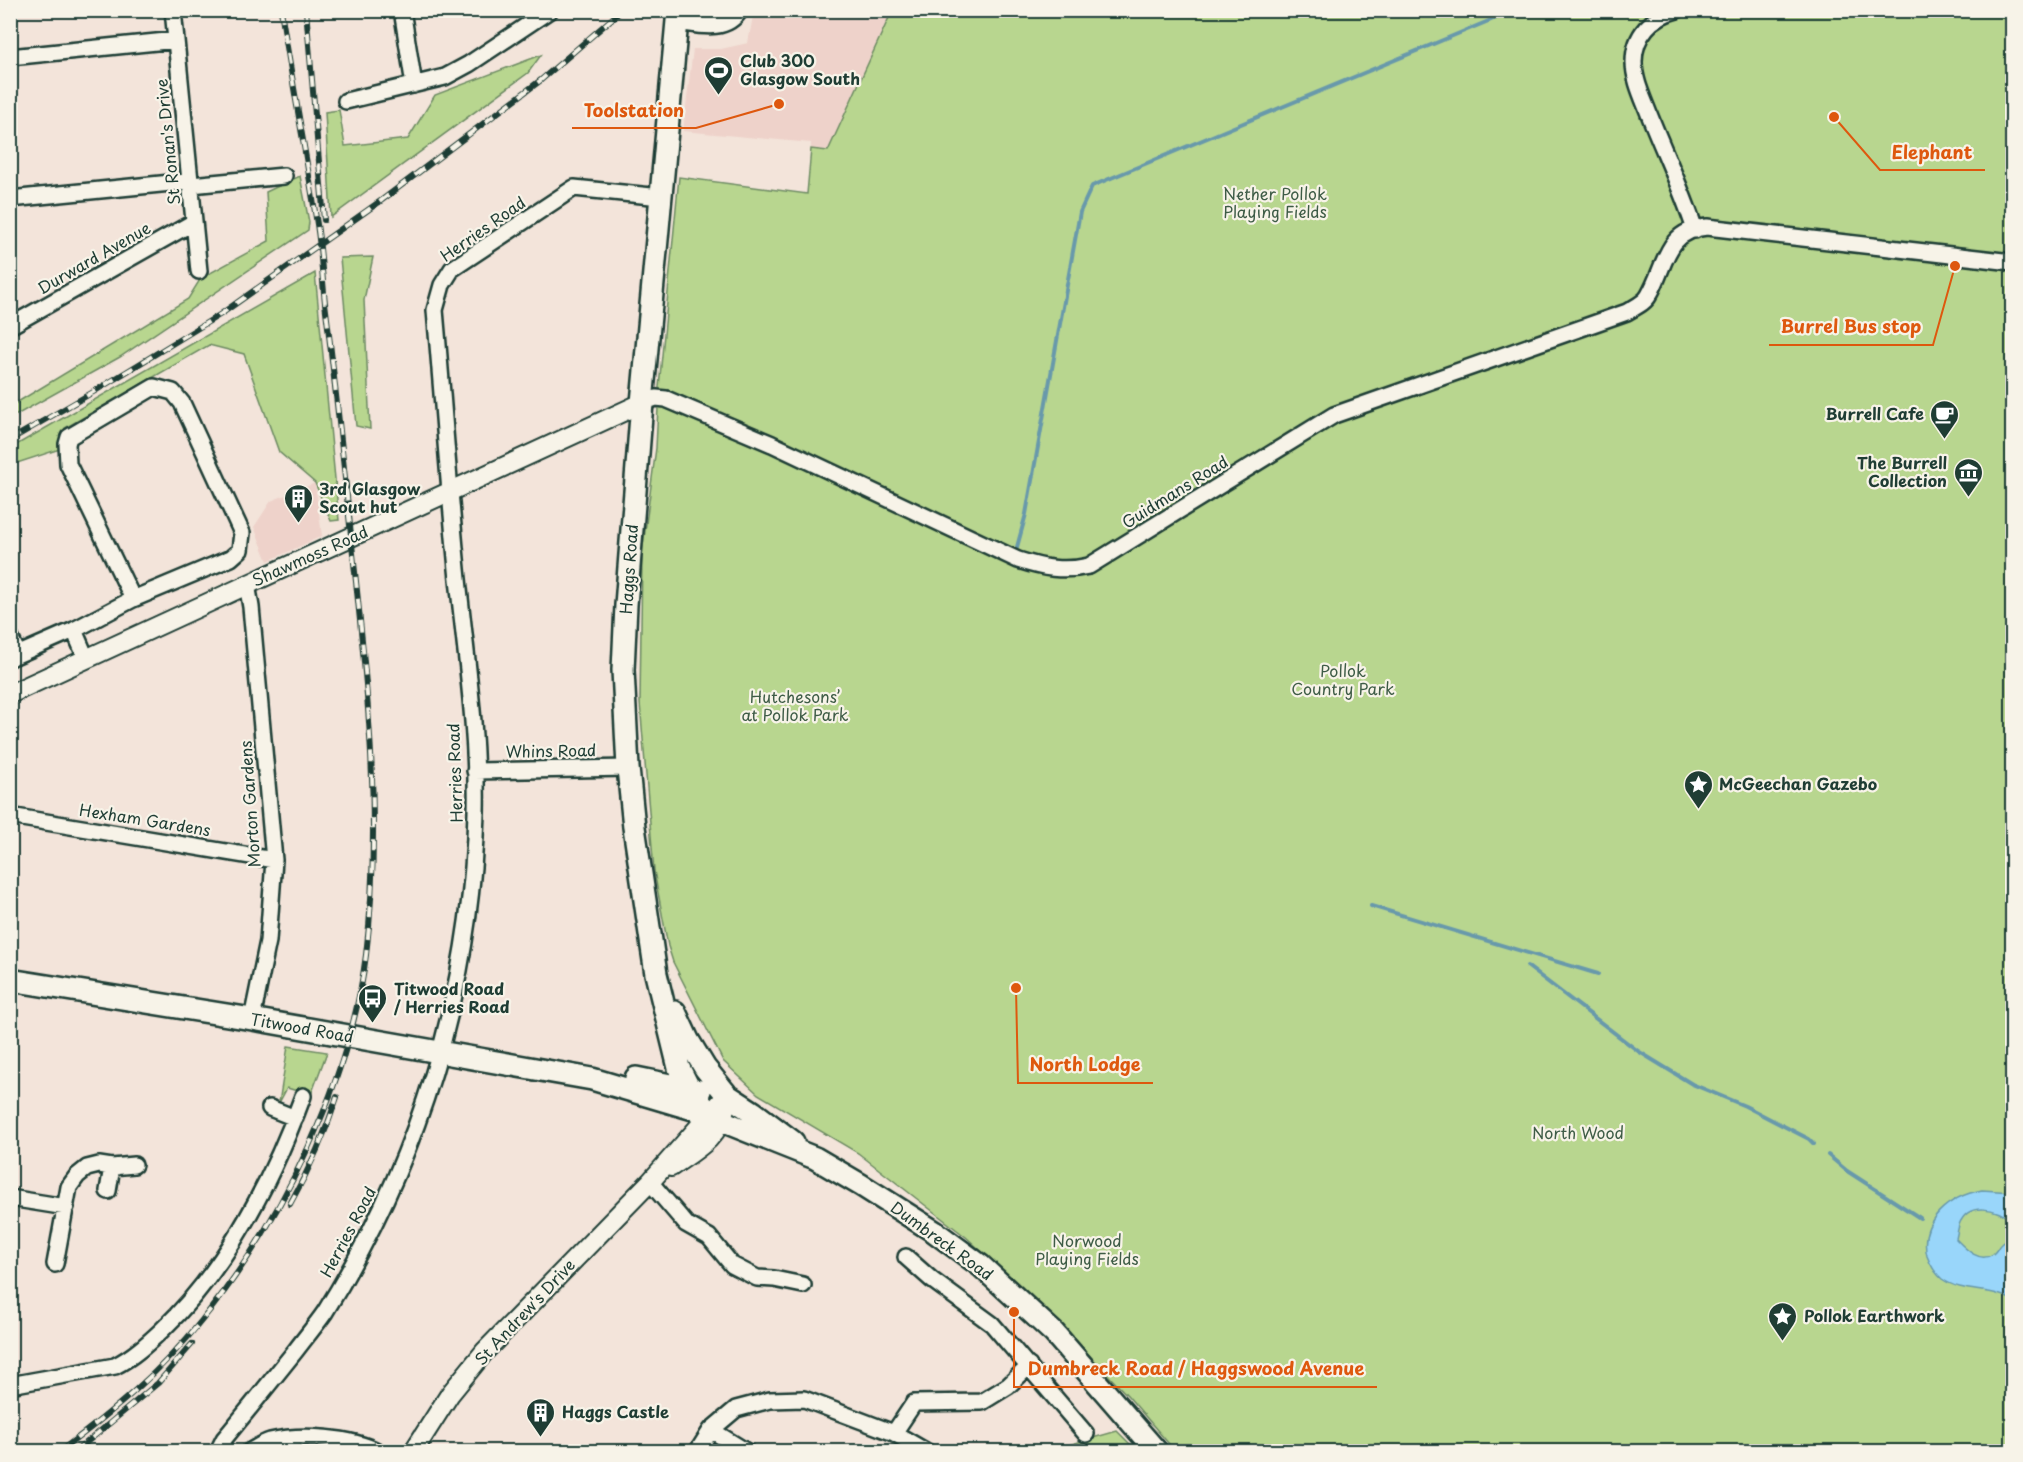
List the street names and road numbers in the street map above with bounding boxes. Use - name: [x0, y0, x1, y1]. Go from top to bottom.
- street label: St Ronan's Drive: [148, 78, 186, 206]
- street label: Herries Road: [435, 190, 530, 267]
- street label: Durward Avenue: [32, 215, 155, 299]
- street label: Guidmans Road: [1117, 449, 1232, 533]
- street label: Shawmoss Road: [248, 519, 372, 592]
- street label: Haggs Road: [613, 523, 643, 615]
- street label: Herries Road: [440, 723, 468, 823]
- street label: Whins Road: [505, 737, 597, 763]
- street label: Morton Gardens: [233, 740, 265, 868]
- street label: Hexham Gardens: [78, 797, 213, 841]
- street label: Titwood Road: [249, 1006, 356, 1048]
- street label: Herries Road: [313, 1182, 381, 1281]
- street label: Dumbreck Road: [886, 1195, 999, 1286]
- street label: St Andrew's Drive: [468, 1253, 580, 1370]

